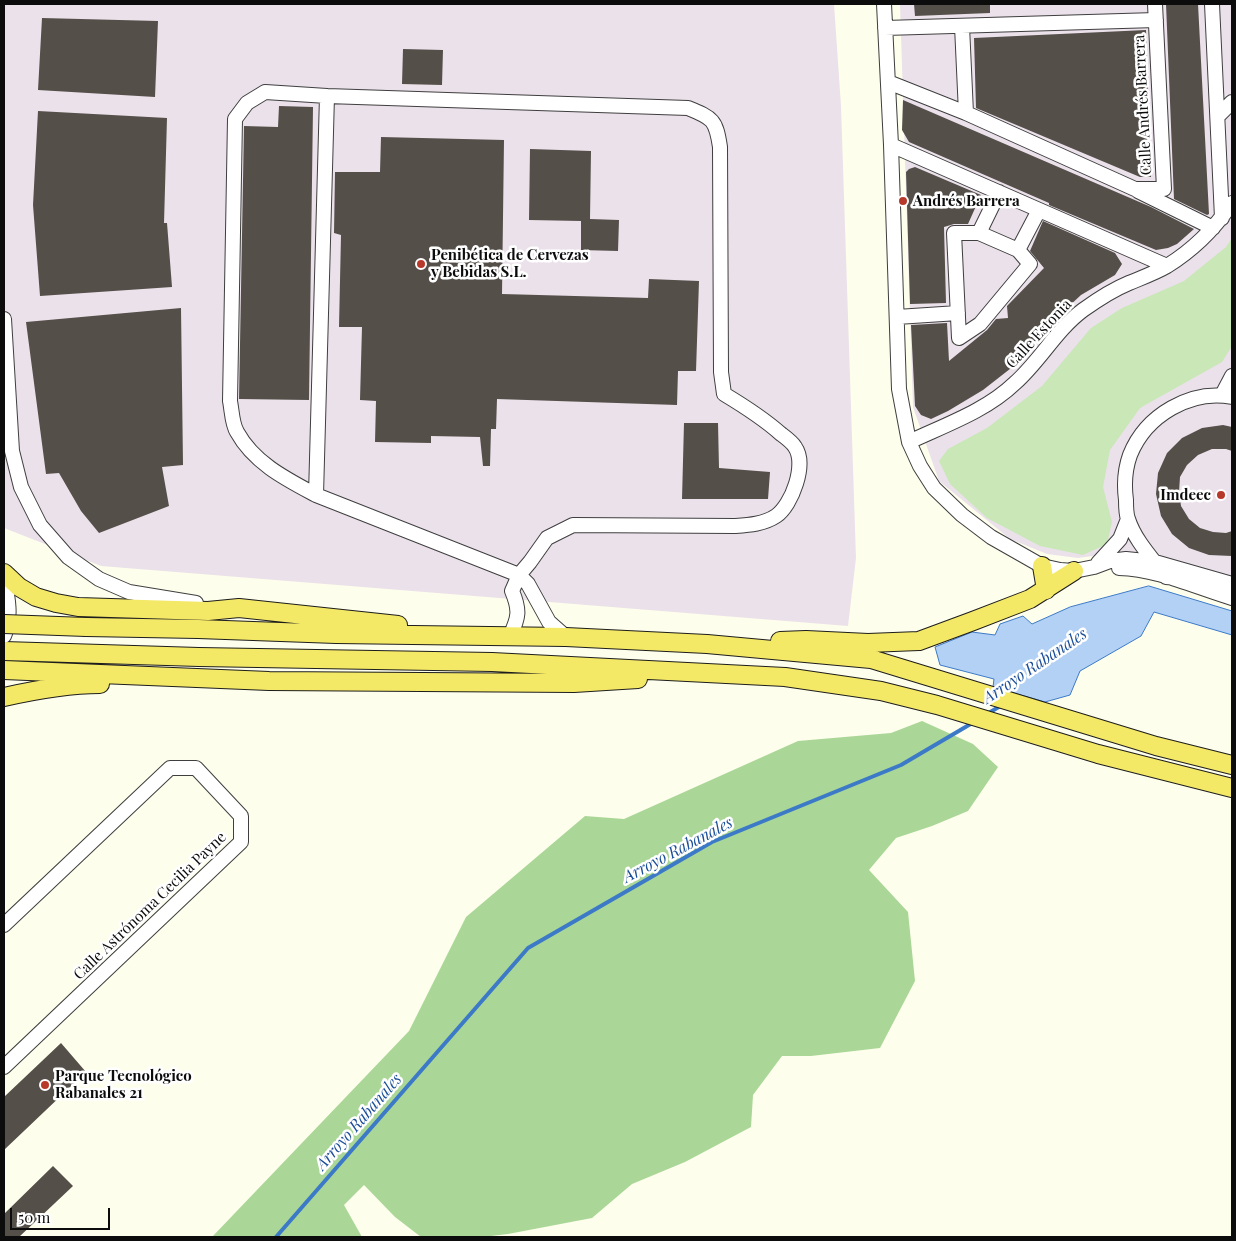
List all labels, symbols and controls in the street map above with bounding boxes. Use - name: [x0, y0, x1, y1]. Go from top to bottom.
- street label: Calle Andrés Barrera: [1130, 34, 1156, 176]
- place label: Andrés Barrera: [913, 192, 1020, 210]
- marker: Andrés Barrera: [897, 195, 909, 207]
- place label: Penibética de Cervezas y Bebidas S.L.: [431, 246, 589, 281]
- marker: Penibética de Cervezas y Bebidas S.L.: [415, 258, 427, 270]
- street label: Calle Estonia: [1003, 296, 1075, 372]
- place label: Imdeec: [1160, 486, 1211, 504]
- marker: Imdeec: [1215, 489, 1227, 501]
- water label: Arroyo Rabanales: [979, 624, 1091, 708]
- water label: Arroyo Rabanales: [620, 813, 736, 887]
- street label: Calle Astrónoma Cecilia Payne: [70, 828, 230, 984]
- place label: Parque Tecnológico Rabanales 21: [55, 1067, 192, 1102]
- water label: Arroyo Rabanales: [312, 1070, 406, 1174]
- marker: Parque Tecnológico Rabanales 21: [39, 1079, 51, 1091]
- scale bar: [12, 1198, 112, 1230]
- text: 50 m: [18, 1207, 50, 1227]

